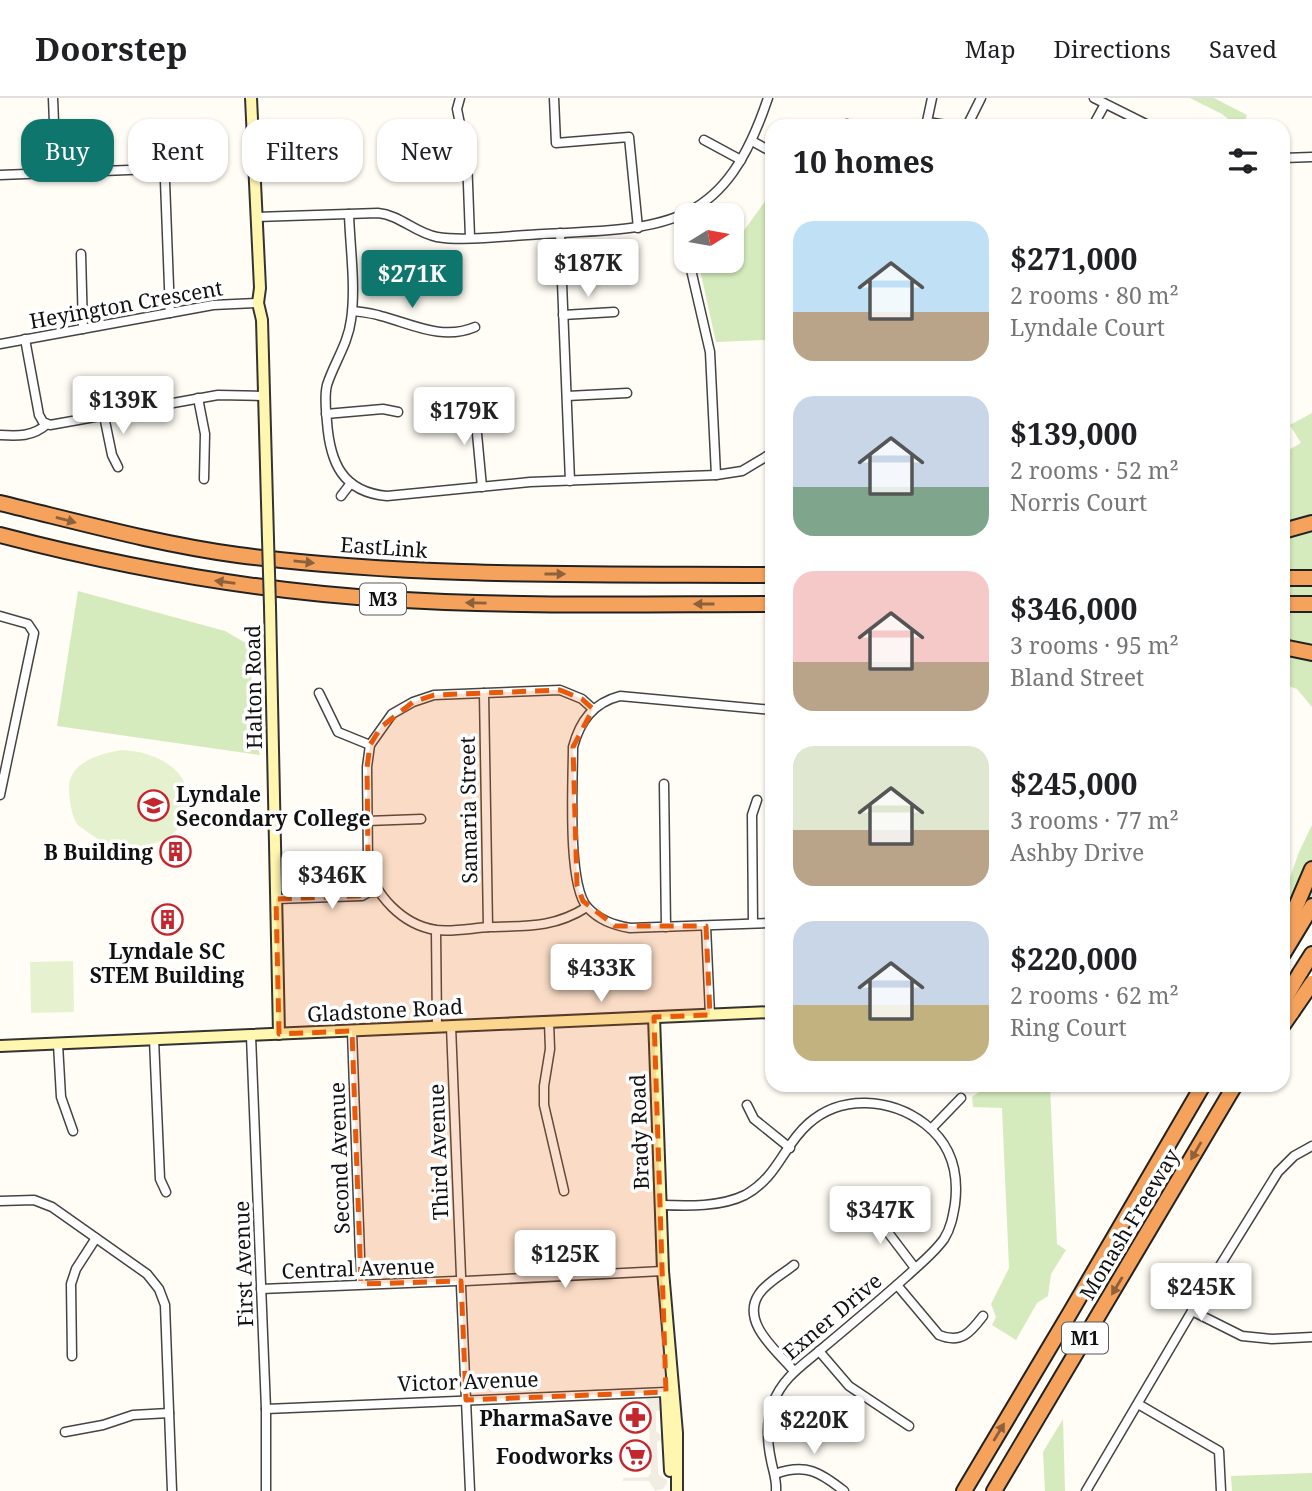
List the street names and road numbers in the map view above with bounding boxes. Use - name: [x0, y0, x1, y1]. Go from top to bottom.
- street label: Heyington Crescent: [27, 273, 225, 335]
- street label: EastLink: [339, 530, 429, 564]
- road number: M3: [360, 584, 406, 614]
- street label: Halton Road: [238, 625, 268, 749]
- street label: Samaria Street: [453, 736, 483, 884]
- street label: Gladstone Road: [306, 992, 464, 1028]
- street label: Brady Road: [623, 1074, 655, 1190]
- street label: Second Avenue: [322, 1082, 356, 1234]
- street label: Third Avenue: [422, 1083, 454, 1221]
- street label: Monash Freeway: [1073, 1143, 1185, 1305]
- street label: First Avenue: [227, 1200, 259, 1328]
- street label: Central Avenue: [281, 1251, 435, 1285]
- street label: Exner Drive: [777, 1267, 887, 1365]
- road number: M1: [1062, 1322, 1108, 1354]
- street label: Victor Avenue: [397, 1365, 539, 1397]

